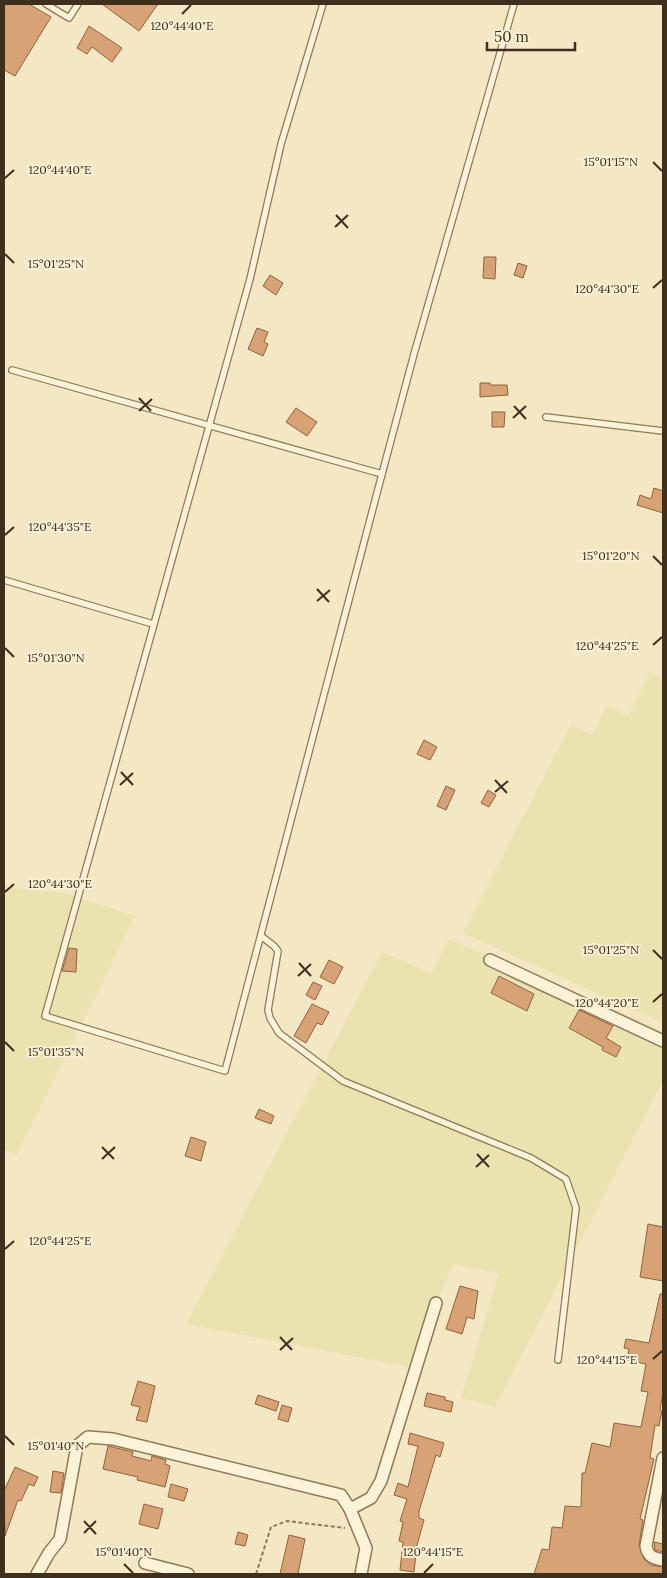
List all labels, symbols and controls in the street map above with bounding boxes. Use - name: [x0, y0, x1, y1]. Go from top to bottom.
- text: 120°44'40"E: [150, 18, 214, 33]
- scale bar: [487, 20, 574, 52]
- text: 50 m: [494, 27, 529, 46]
- text: 15°01'15"N: [584, 154, 638, 169]
- text: 120°44'40"E: [28, 162, 92, 177]
- text: 15°01'25"N: [28, 256, 84, 271]
- text: 120°44'30"E: [575, 281, 639, 296]
- text: 120°44'35"E: [29, 519, 91, 534]
- text: 15°01'20"N: [582, 548, 640, 563]
- text: 120°44'25"E: [576, 638, 638, 653]
- text: 15°01'30"N: [27, 650, 85, 665]
- text: 120°44'30"E: [28, 876, 92, 891]
- text: 15°01'25"N: [583, 942, 639, 957]
- text: 120°44'20"E: [575, 995, 639, 1010]
- text: 15°01'35"N: [28, 1044, 84, 1059]
- text: 120°44'25"E: [29, 1233, 91, 1248]
- text: 120°44'15"E: [577, 1352, 637, 1367]
- text: 15°01'40"N: [28, 1438, 84, 1453]
- text: 15°01'40"N: [96, 1544, 152, 1559]
- text: 120°44'15"E: [403, 1544, 463, 1559]

